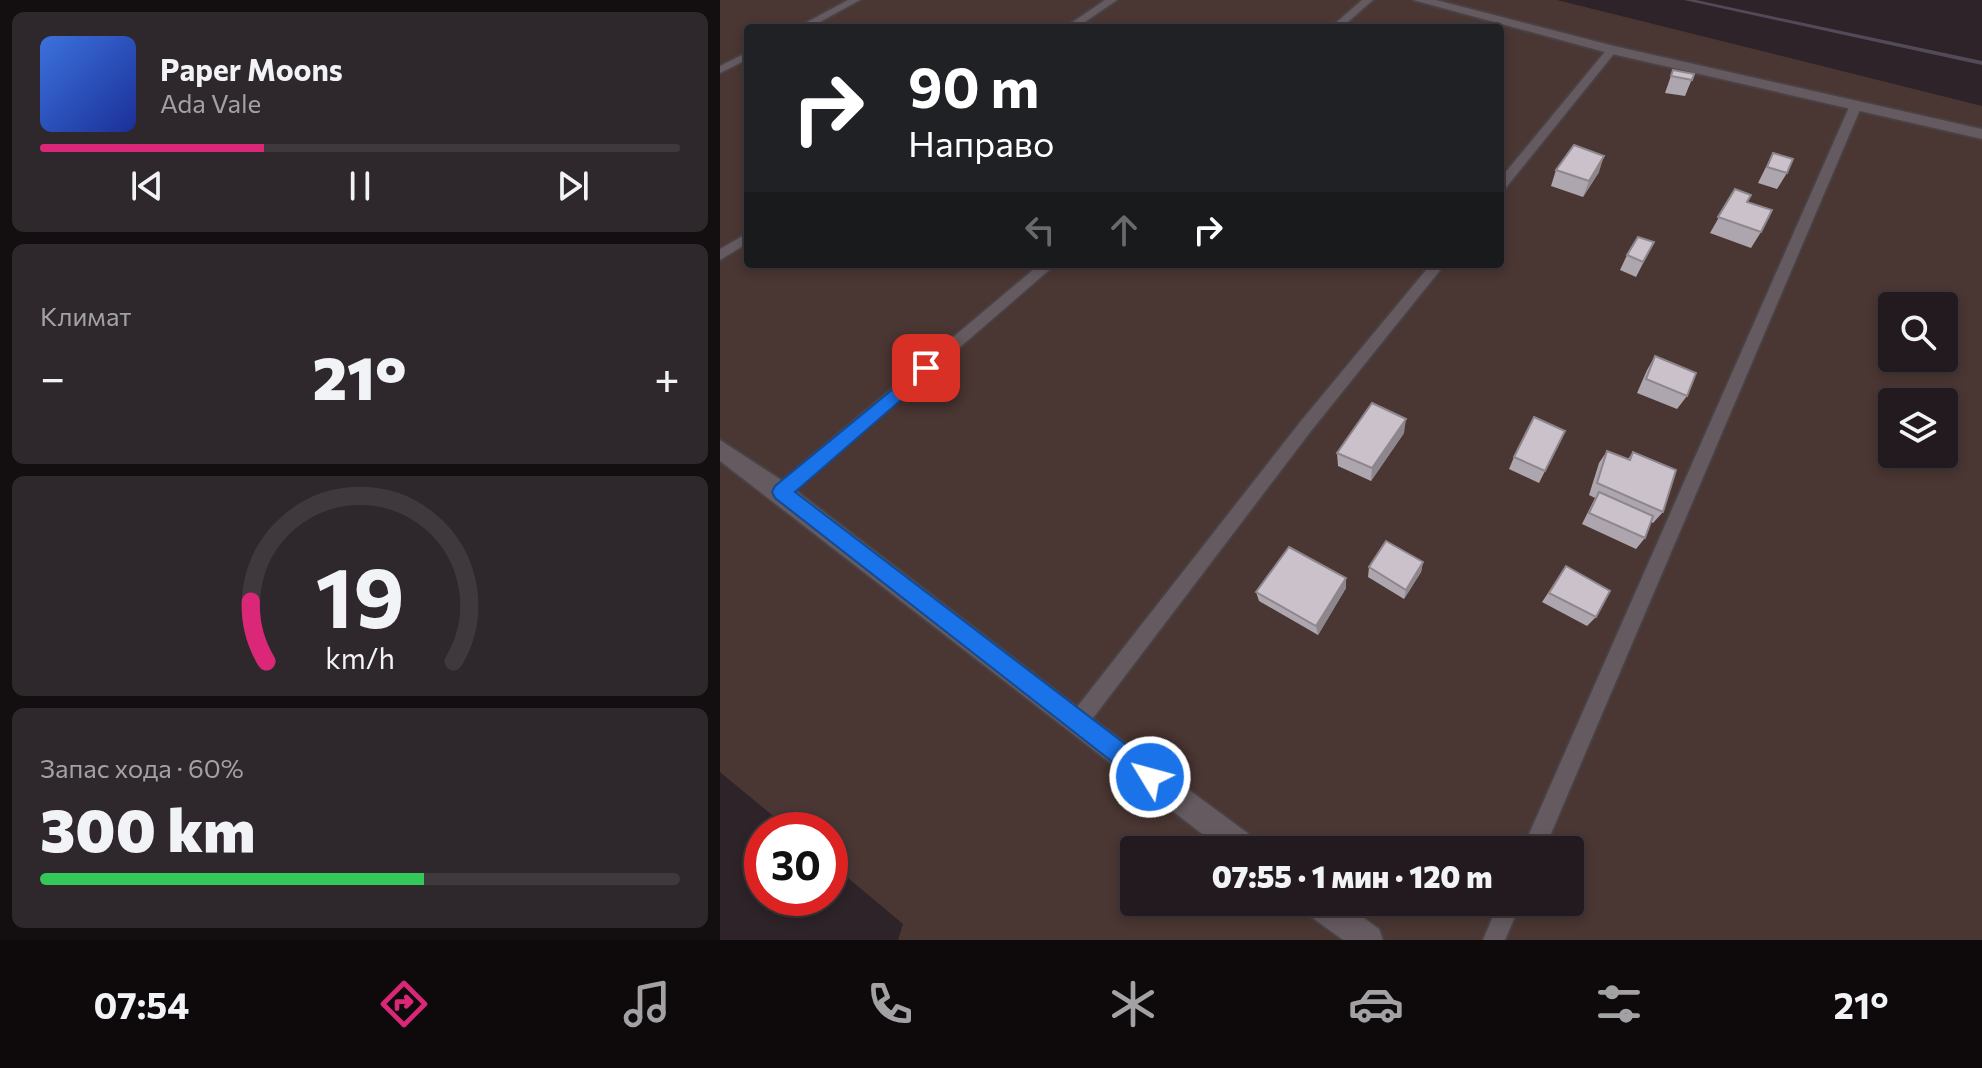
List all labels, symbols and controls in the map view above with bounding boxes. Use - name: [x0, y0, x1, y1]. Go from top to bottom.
- text: Paper Moons: [160, 50, 343, 87]
- text: 90 m: [908, 51, 1039, 120]
- icon: right: [776, 56, 880, 160]
- text: Ada Vale: [160, 87, 261, 118]
- text: Направо: [908, 120, 1054, 164]
- icon: previous: [125, 164, 169, 208]
- icon: pause: [338, 164, 382, 208]
- icon: next: [551, 164, 595, 208]
- icon: left: [1018, 208, 1062, 252]
- icon: ahead: [1102, 208, 1146, 252]
- icon: right: [1186, 208, 1230, 252]
- map controls: [1878, 292, 1958, 468]
- button: search: [1878, 292, 1958, 372]
- text: Климат: [40, 300, 132, 331]
- pin: [892, 334, 960, 402]
- text: 21°: [312, 339, 407, 412]
- icon: arrive: [904, 346, 948, 390]
- text: −: [40, 349, 65, 403]
- text: +: [654, 349, 680, 403]
- button: layers: [1878, 388, 1958, 468]
- text: 19: [316, 543, 404, 645]
- text: km/h: [325, 640, 395, 675]
- position arrow: [1108, 735, 1192, 819]
- text: Запас хода · 60%: [40, 752, 244, 783]
- text: 300 km: [40, 791, 255, 864]
- speed limit sign: 30: [744, 812, 848, 916]
- text: 07:55 · 1 мин · 120 m: [1212, 857, 1492, 894]
- icon: directions: [376, 976, 432, 1032]
- icon: music: [619, 976, 675, 1032]
- icon: phone: [862, 976, 918, 1032]
- icon: climate: [1105, 976, 1161, 1032]
- icon: car: [1348, 976, 1404, 1032]
- icon: filters: [1591, 976, 1647, 1032]
- text: 07:54: [93, 982, 189, 1026]
- text: 21°: [1833, 982, 1889, 1026]

